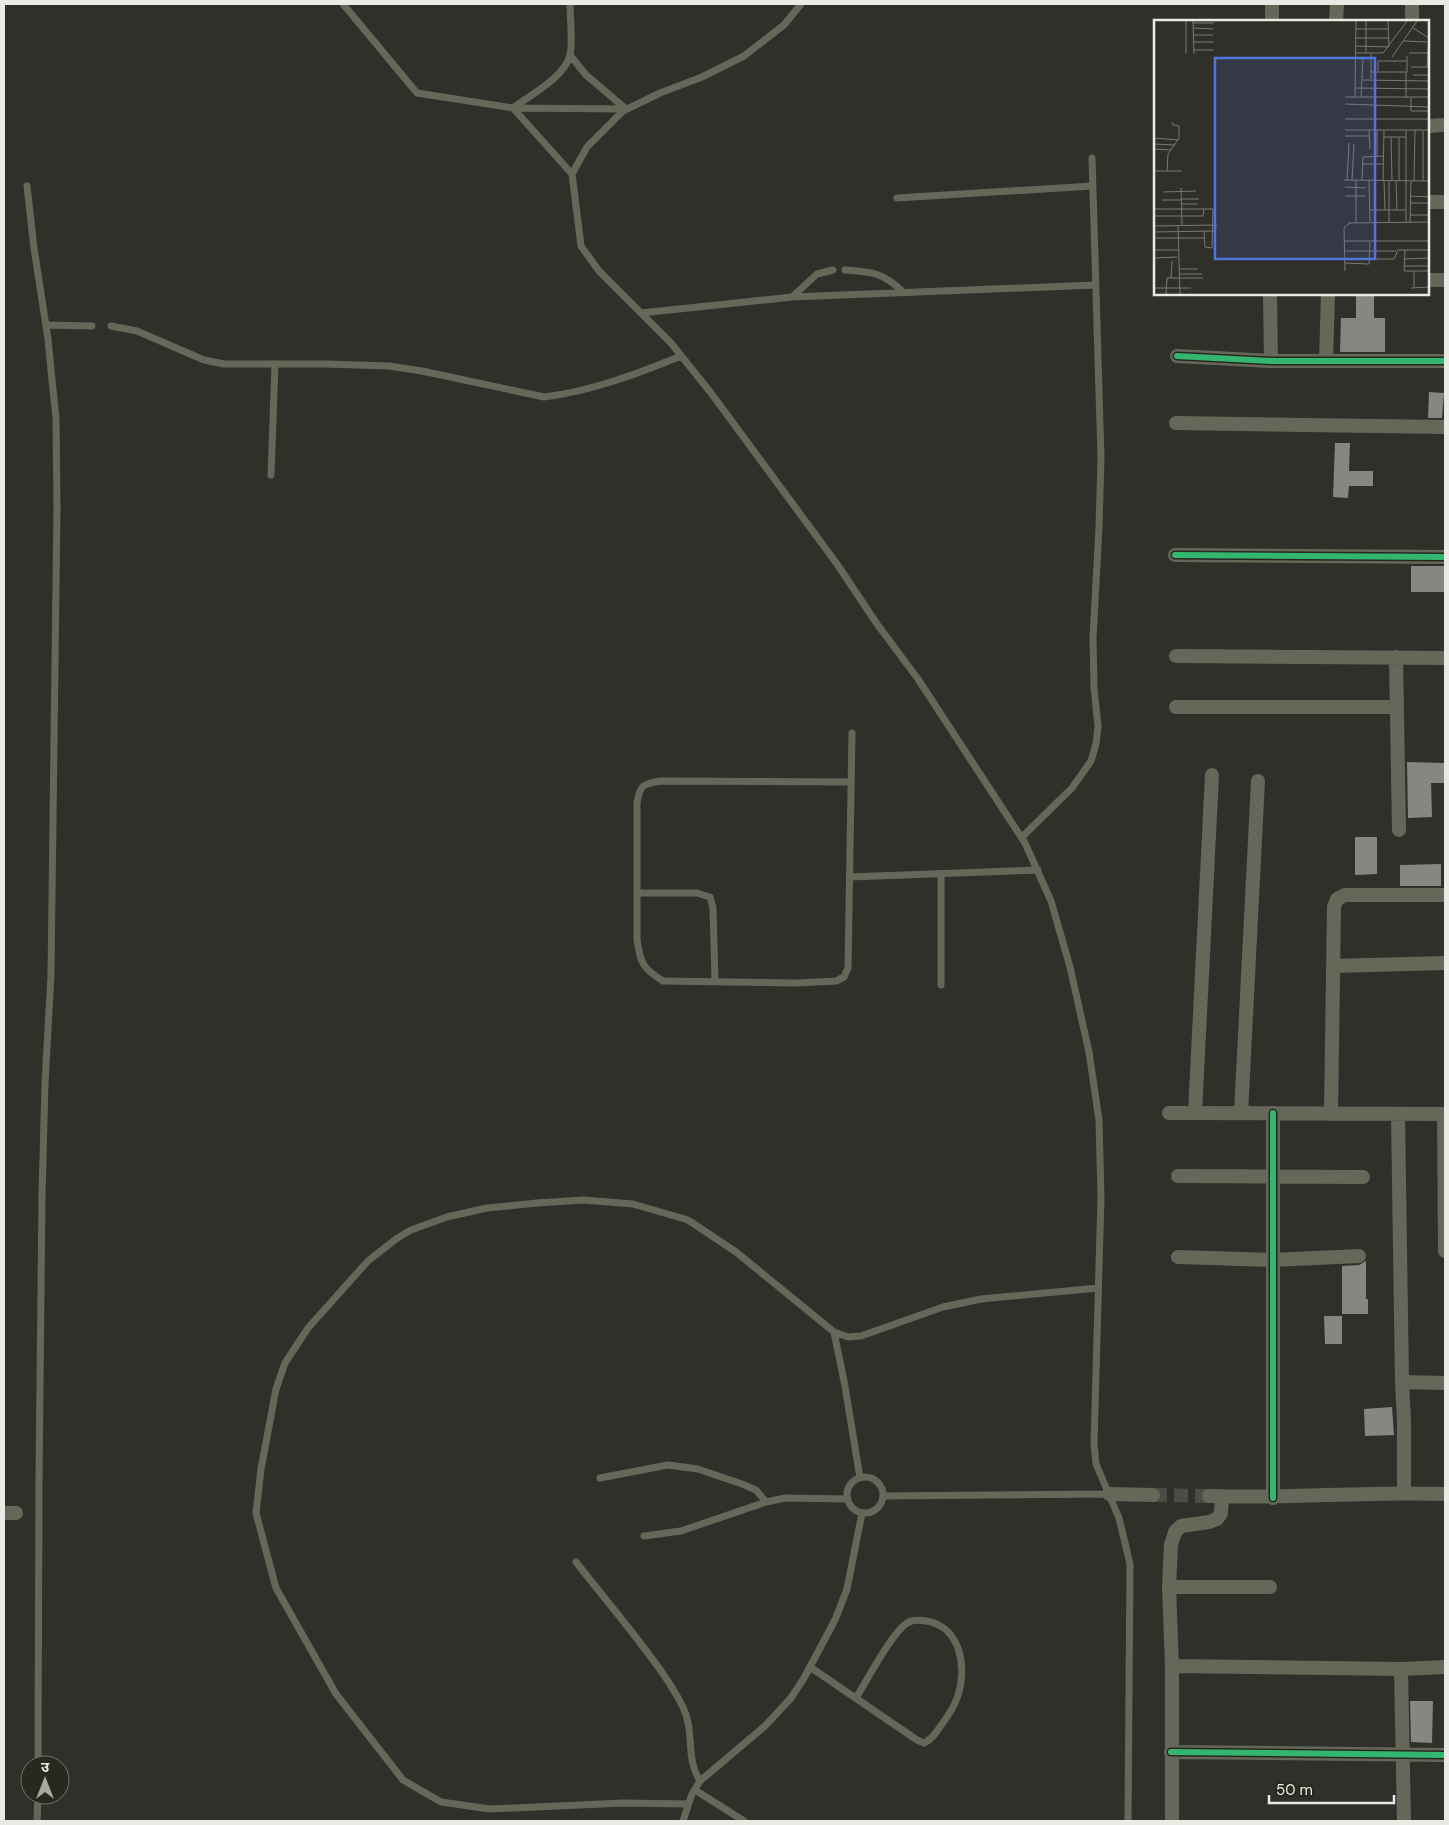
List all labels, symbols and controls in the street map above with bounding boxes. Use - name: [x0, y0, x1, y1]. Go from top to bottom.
- inset map: [1154, 20, 1429, 295]
- north arrow: [20, 1755, 70, 1805]
- text: उ: [41, 1758, 50, 1776]
- scale bar: [1269, 1772, 1394, 1804]
- text: 50 m: [1276, 1780, 1313, 1800]

